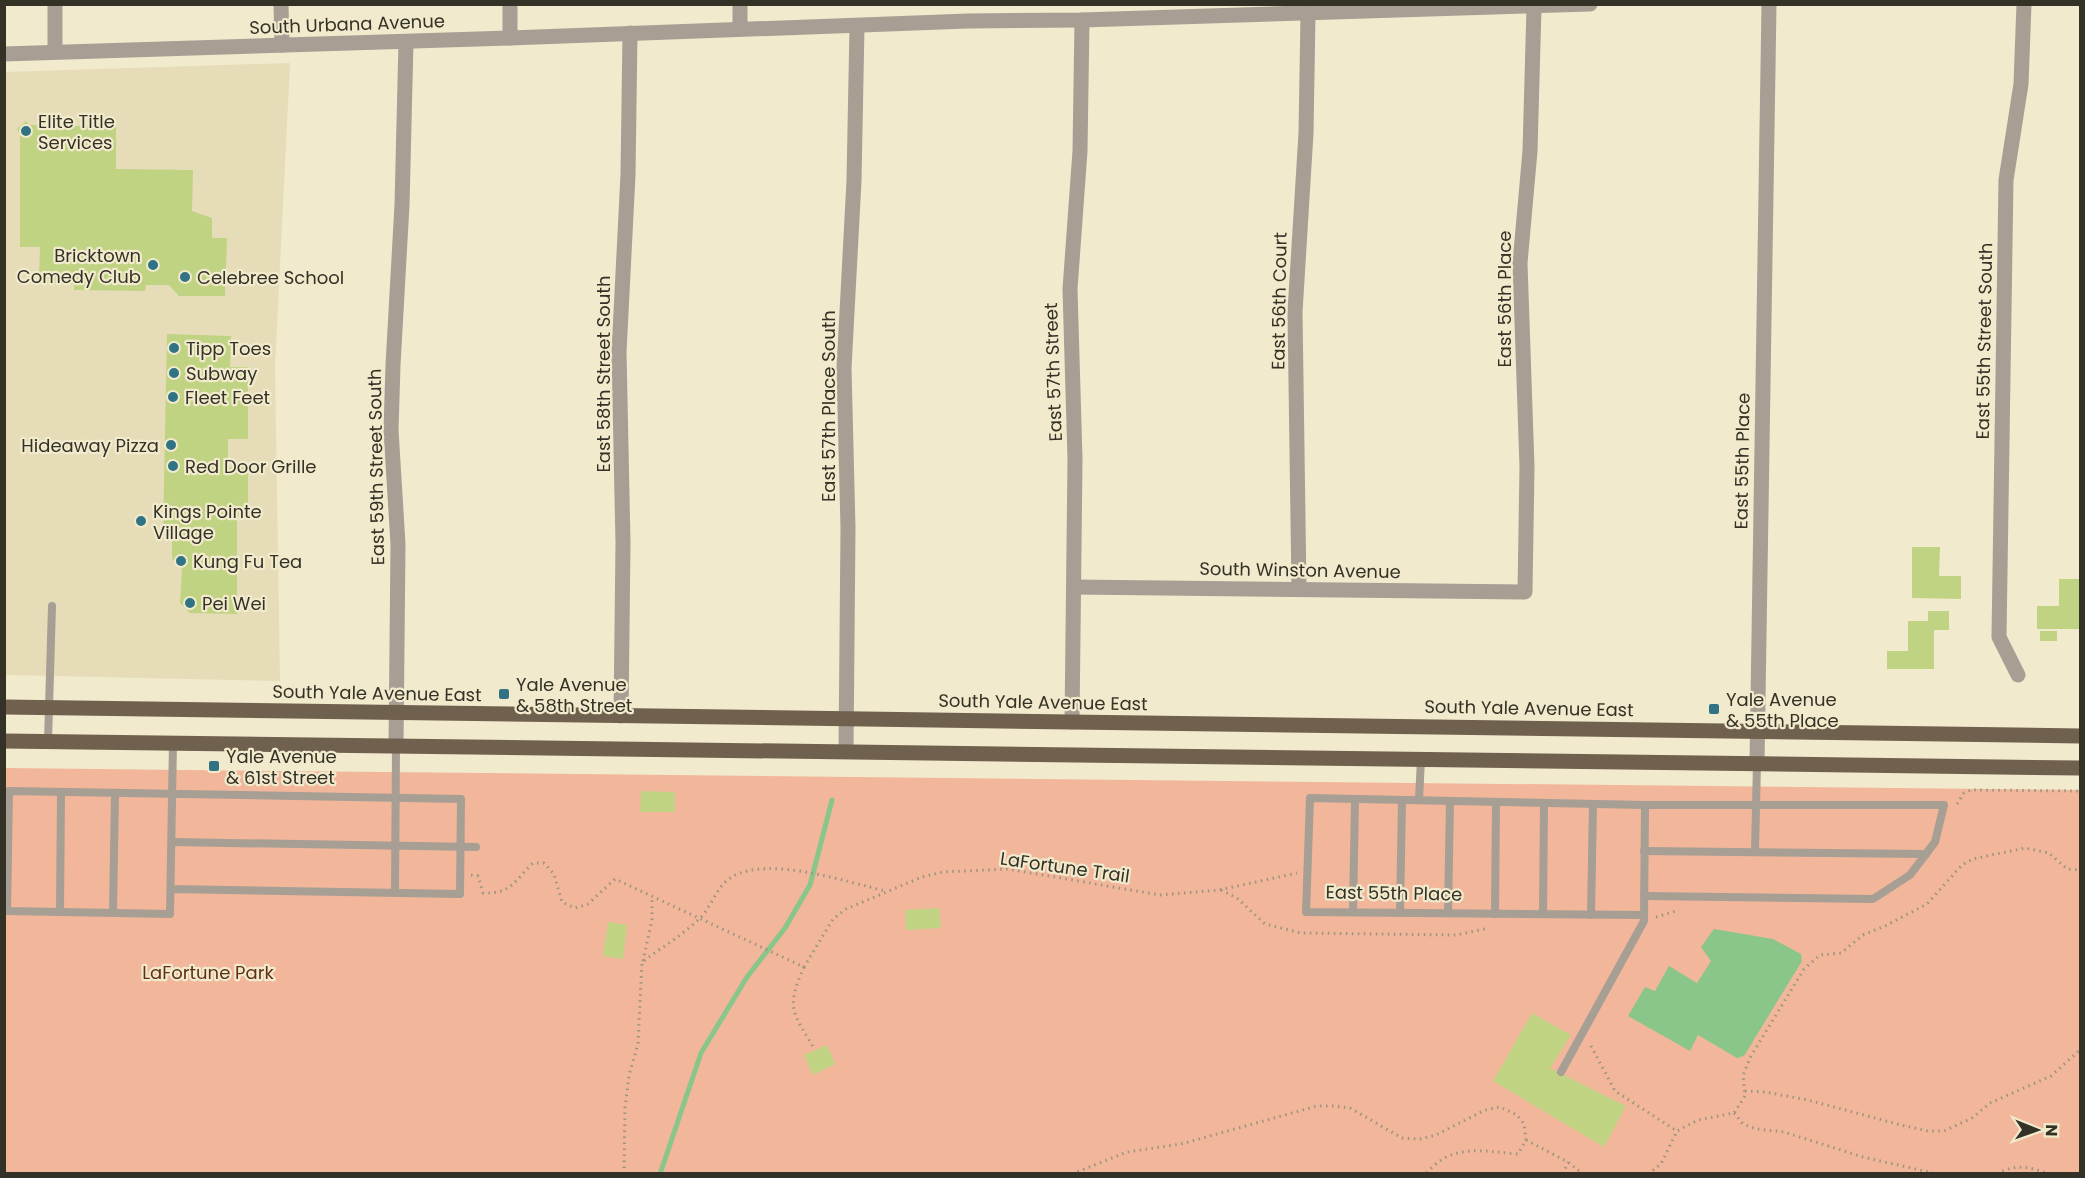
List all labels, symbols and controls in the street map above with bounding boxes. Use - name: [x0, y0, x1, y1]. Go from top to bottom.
- street label: South Urbana Avenue: [249, 8, 445, 40]
- place label: Elite Title Services: [38, 109, 115, 155]
- marker: Elite Title Services: [19, 124, 33, 138]
- street label: East 56th Place: [1492, 231, 1517, 367]
- street label: East 56th Court: [1265, 232, 1293, 370]
- street label: East 55th Street South: [1970, 242, 1998, 440]
- place label: Bricktown Comedy Club: [17, 243, 141, 289]
- marker: Bricktown Comedy Club: [146, 258, 160, 272]
- place label: Celebree School: [197, 265, 344, 290]
- marker: Celebree School: [178, 270, 192, 284]
- street label: East 58th Street South: [591, 276, 616, 472]
- street label: East 57th Street: [1038, 302, 1068, 442]
- street label: East 57th Place South: [816, 310, 841, 502]
- place label: Tipp Toes: [186, 336, 271, 361]
- marker: Tipp Toes: [167, 341, 181, 355]
- place label: Subway: [186, 361, 257, 386]
- marker: Subway: [167, 366, 181, 380]
- street label: East 59th Street South: [362, 368, 390, 566]
- place label: Fleet Feet: [185, 385, 270, 410]
- marker: Fleet Feet: [166, 390, 180, 404]
- street label: East 55th Place: [1728, 392, 1756, 530]
- place label: Hideaway Pizza: [21, 433, 159, 458]
- marker: Hideaway Pizza: [164, 438, 178, 452]
- place label: Red Door Grille: [185, 454, 317, 479]
- marker: Red Door Grille: [166, 459, 180, 473]
- place label: Kings Pointe Village: [153, 499, 262, 545]
- marker: Kings Pointe Village: [134, 514, 148, 528]
- place label: Kung Fu Tea: [193, 549, 302, 574]
- marker: Kung Fu Tea: [174, 554, 188, 568]
- street label: South Winston Avenue: [1199, 556, 1401, 584]
- place label: Pei Wei: [202, 591, 266, 616]
- marker: Pei Wei: [183, 596, 197, 610]
- place label: Yale Avenue & 58th Street: [516, 672, 632, 718]
- street label: South Yale Avenue East: [272, 679, 482, 707]
- marker: Yale Avenue & 58th Street: [497, 687, 511, 701]
- place label: Yale Avenue & 55th Place: [1726, 687, 1839, 733]
- street label: South Yale Avenue East: [938, 688, 1148, 716]
- street label: South Yale Avenue East: [1424, 694, 1634, 722]
- marker: Yale Avenue & 55th Place: [1707, 702, 1721, 716]
- place label: Yale Avenue & 61st Street: [226, 744, 337, 790]
- marker: Yale Avenue & 61st Street: [207, 759, 221, 773]
- street label: LaFortune Trail: [999, 846, 1131, 888]
- street label: East 55th Place: [1325, 879, 1463, 907]
- park label: LaFortune Park: [142, 960, 274, 985]
- north arrow: [2007, 1100, 2067, 1160]
- text: N: [2040, 1124, 2063, 1136]

